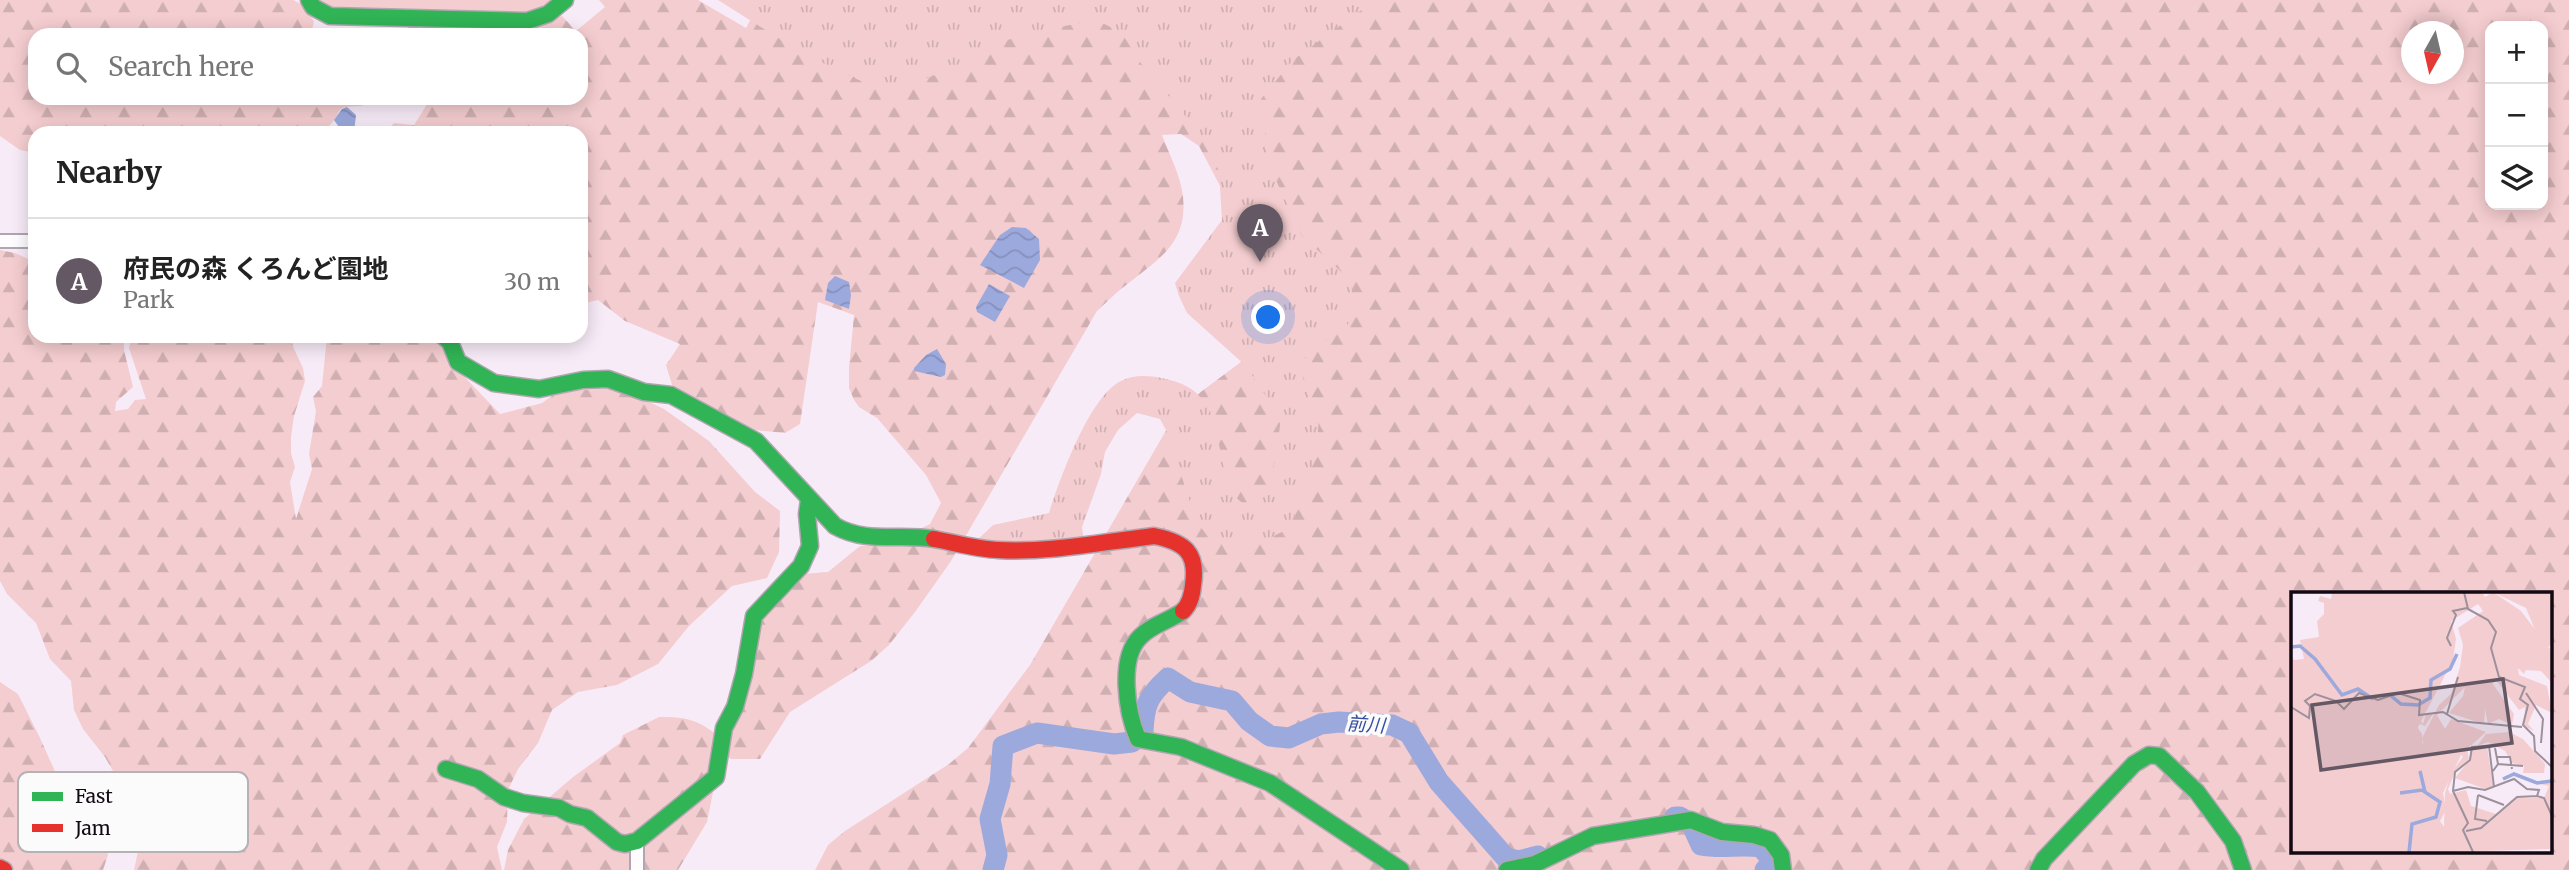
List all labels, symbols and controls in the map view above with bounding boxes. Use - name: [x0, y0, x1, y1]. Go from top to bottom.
- north arrow: [2401, 21, 2464, 84]
- map controls: [2485, 21, 2548, 210]
- button: +: [2485, 21, 2548, 84]
- search box: [28, 28, 588, 105]
- icon: search: [52, 48, 90, 86]
- text: Search here: [108, 50, 254, 83]
- button: −: [2485, 84, 2548, 147]
- button: layers: [2485, 147, 2548, 210]
- text: Nearby: [56, 153, 162, 191]
- pin: A: [1237, 204, 1283, 262]
- text: 府民の森 くろんど園地: [123, 252, 388, 285]
- text: A: [71, 267, 87, 296]
- text: 30 m: [504, 267, 560, 296]
- text: Park: [123, 285, 174, 314]
- your location: [1251, 300, 1285, 334]
- inset map: [2291, 592, 2552, 852]
- water label: 前川: [1346, 711, 1388, 737]
- legend: [18, 772, 248, 852]
- text: Fast: [75, 784, 113, 808]
- text: Jam: [74, 816, 111, 840]

